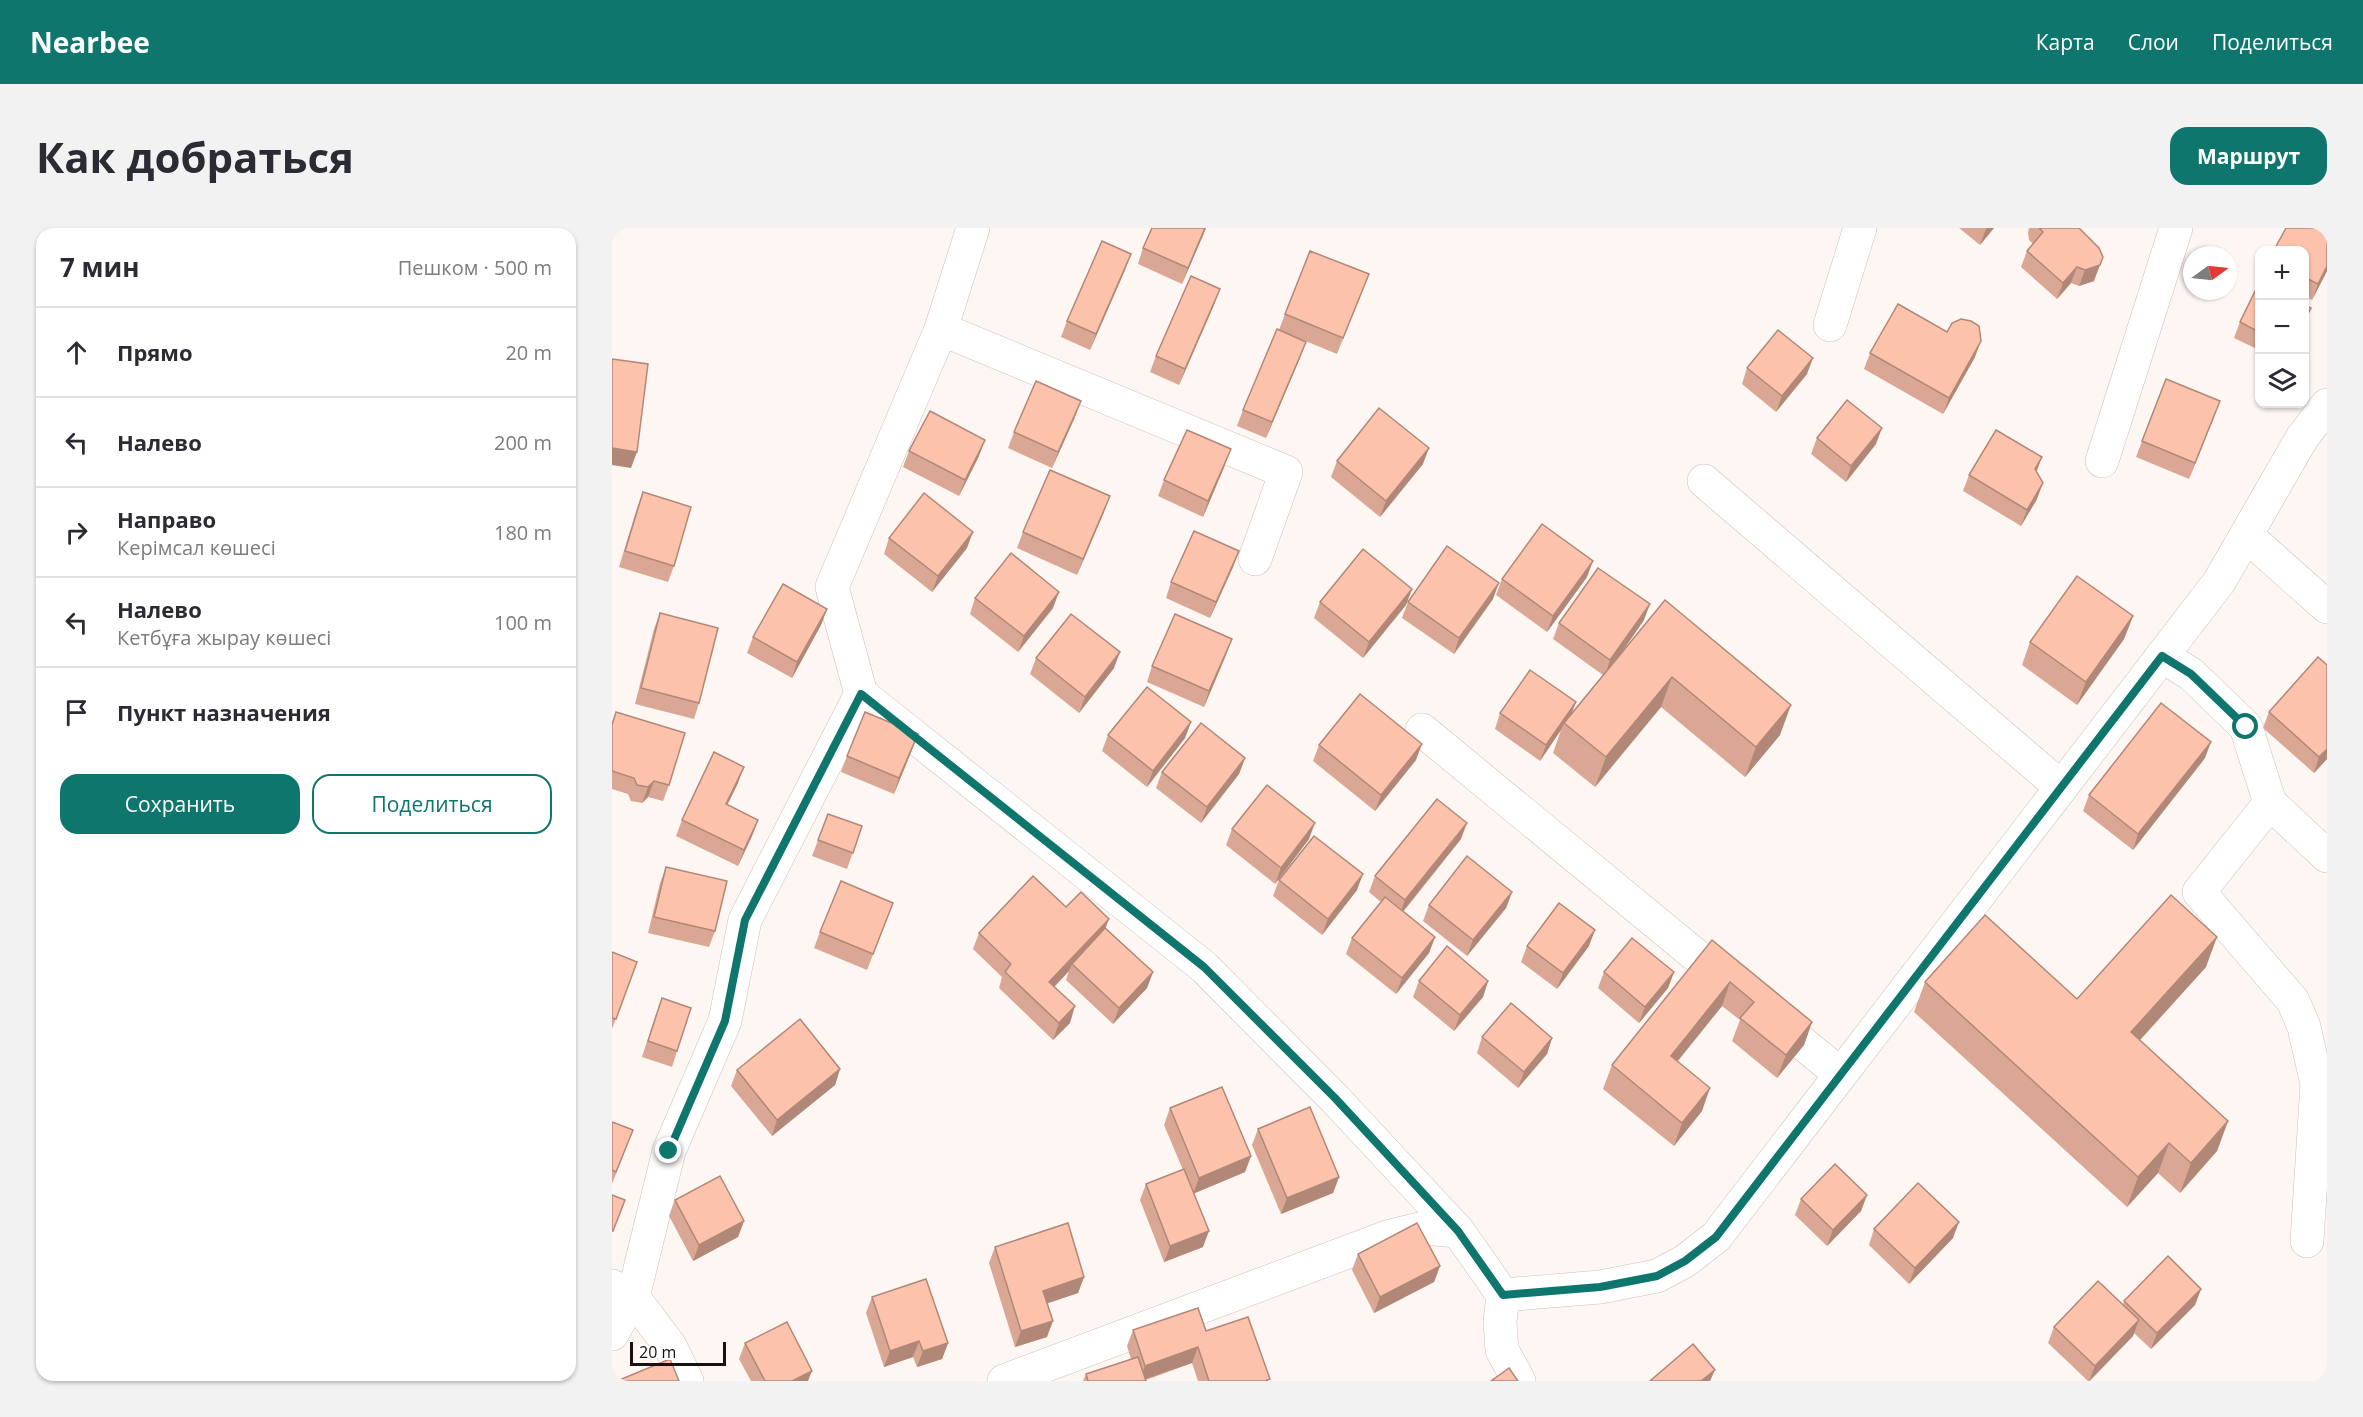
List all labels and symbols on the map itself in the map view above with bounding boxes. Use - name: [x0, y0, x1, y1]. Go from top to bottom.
- north arrow: [2183, 246, 2237, 300]
- route start: [2232, 713, 2258, 739]
- route end: [655, 1137, 681, 1163]
- scale bar: [630, 1339, 726, 1366]

